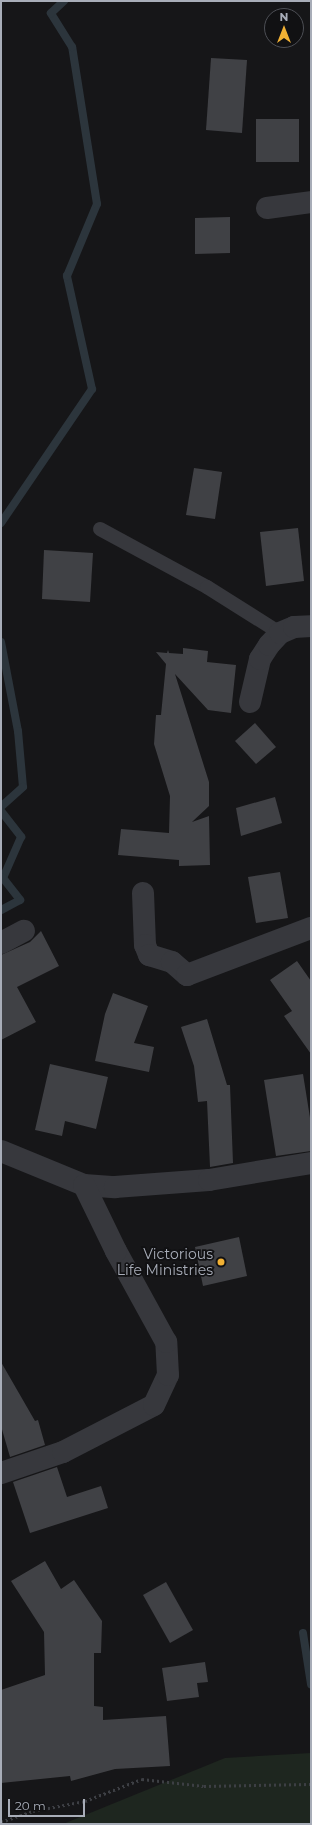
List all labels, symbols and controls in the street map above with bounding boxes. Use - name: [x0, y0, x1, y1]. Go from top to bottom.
- north arrow: [264, 8, 304, 48]
- text: N: [280, 10, 288, 24]
- place label: Victorious Life Ministries: [117, 1246, 213, 1278]
- marker: Victorious Life Ministries: [216, 1257, 226, 1267]
- scale bar: [10, 1791, 87, 1817]
- text: 20 m: [15, 1798, 46, 1813]

